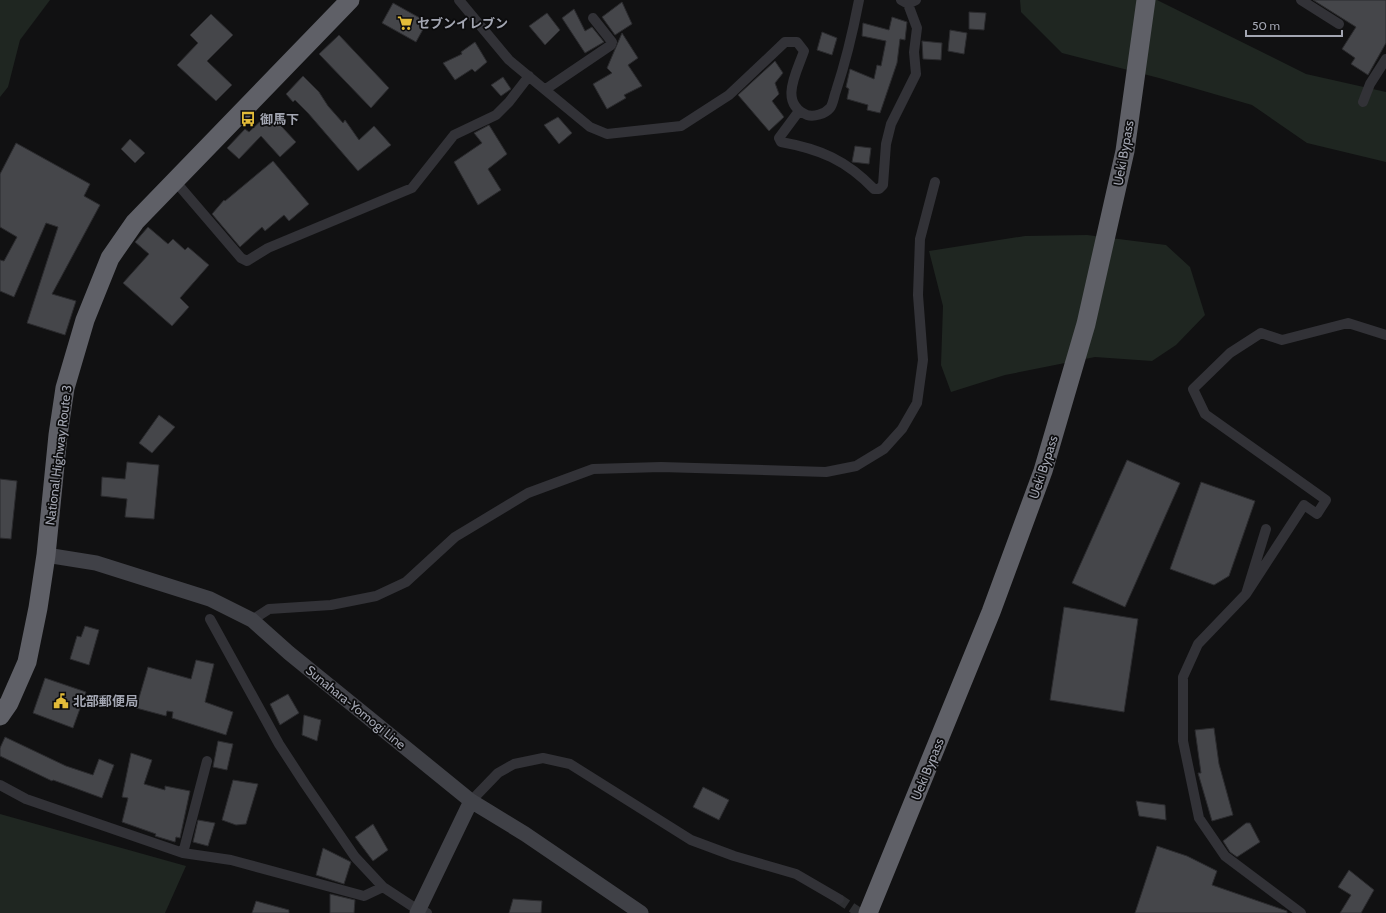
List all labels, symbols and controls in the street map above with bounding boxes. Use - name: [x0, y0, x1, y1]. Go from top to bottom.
- scale bar: [1246, 12, 1342, 38]
- supermarket icon: セブンイレブン: [396, 14, 414, 32]
- place label: セブンイレブン: [417, 15, 508, 31]
- text: 50 m: [1252, 18, 1280, 33]
- bus stop icon: 御馬下: [239, 110, 257, 128]
- place label: 御馬下: [260, 111, 299, 127]
- street label: Ueki Bypass: [1109, 119, 1137, 187]
- street label: National Highway Route 3: [41, 384, 75, 526]
- street label: Ueki Bypass: [1025, 433, 1061, 501]
- street label: Sunahara-Yomogi Line: [303, 662, 409, 752]
- public building icon: 北部郵便局: [52, 692, 70, 710]
- place label: 北部郵便局: [73, 693, 138, 709]
- street label: Ueki Bypass: [907, 735, 947, 802]

